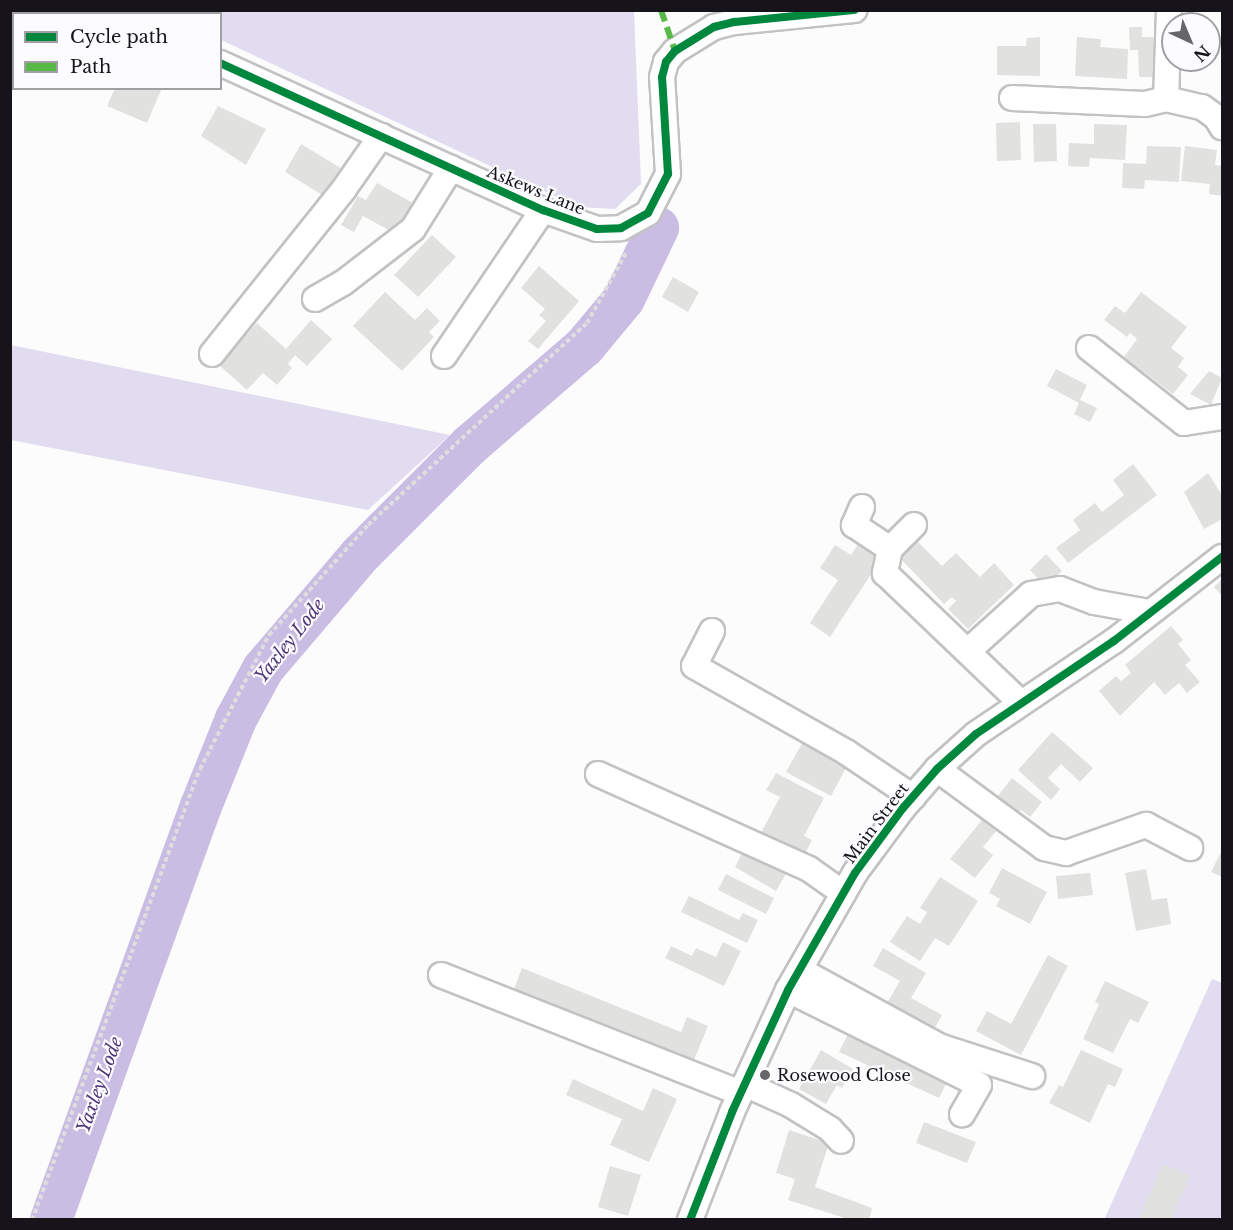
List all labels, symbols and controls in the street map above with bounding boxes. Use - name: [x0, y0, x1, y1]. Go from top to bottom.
- legend: [12, 12, 222, 90]
- north arrow: [1161, 12, 1221, 72]
- text: Cycle path: [70, 26, 168, 48]
- text: N: [1190, 41, 1214, 66]
- text: Path: [70, 56, 111, 78]
- street label: Askews Lane: [484, 162, 588, 218]
- water label: Yaxley Lode: [251, 595, 329, 687]
- street label: Main Street: [840, 779, 912, 867]
- water label: Yaxley Lode: [73, 1034, 127, 1136]
- place label: Rosewood Close: [777, 1065, 911, 1085]
- marker: Rosewood Close: [758, 1068, 772, 1082]

